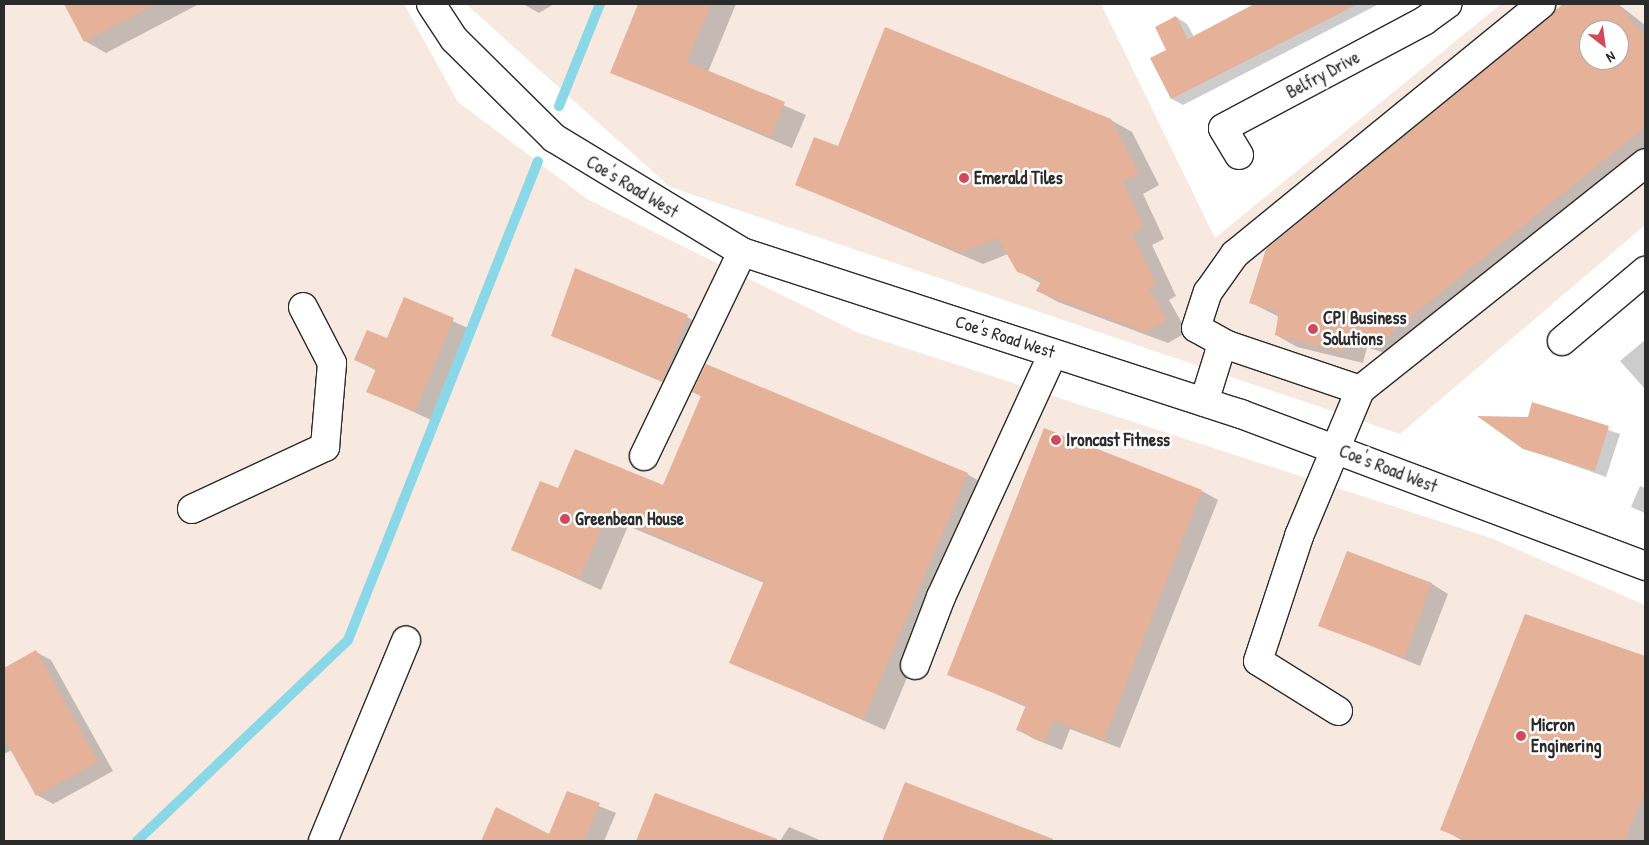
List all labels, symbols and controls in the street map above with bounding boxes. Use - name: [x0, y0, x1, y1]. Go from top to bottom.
- north arrow: [1579, 20, 1629, 70]
- street label: Belfry Drive: [1283, 47, 1363, 103]
- text: N: [1603, 47, 1619, 68]
- street label: Coe's Road West: [582, 151, 682, 223]
- place label: Emerald Tiles: [974, 167, 1063, 189]
- marker: Emerald Tiles: [958, 172, 970, 184]
- place label: CPI Business Solutions: [1323, 308, 1406, 350]
- street label: Coe's Road West: [953, 311, 1057, 363]
- marker: CPI Business Solutions: [1307, 323, 1319, 335]
- place label: Ironcast Fitness: [1066, 429, 1170, 451]
- marker: Ironcast Fitness: [1050, 434, 1062, 446]
- street label: Coe's Road West: [1336, 440, 1440, 498]
- place label: Greenbean House: [575, 508, 684, 530]
- marker: Greenbean House: [559, 513, 571, 525]
- place label: Micron Enginering: [1531, 715, 1602, 758]
- marker: Micron Enginering: [1515, 730, 1527, 742]

